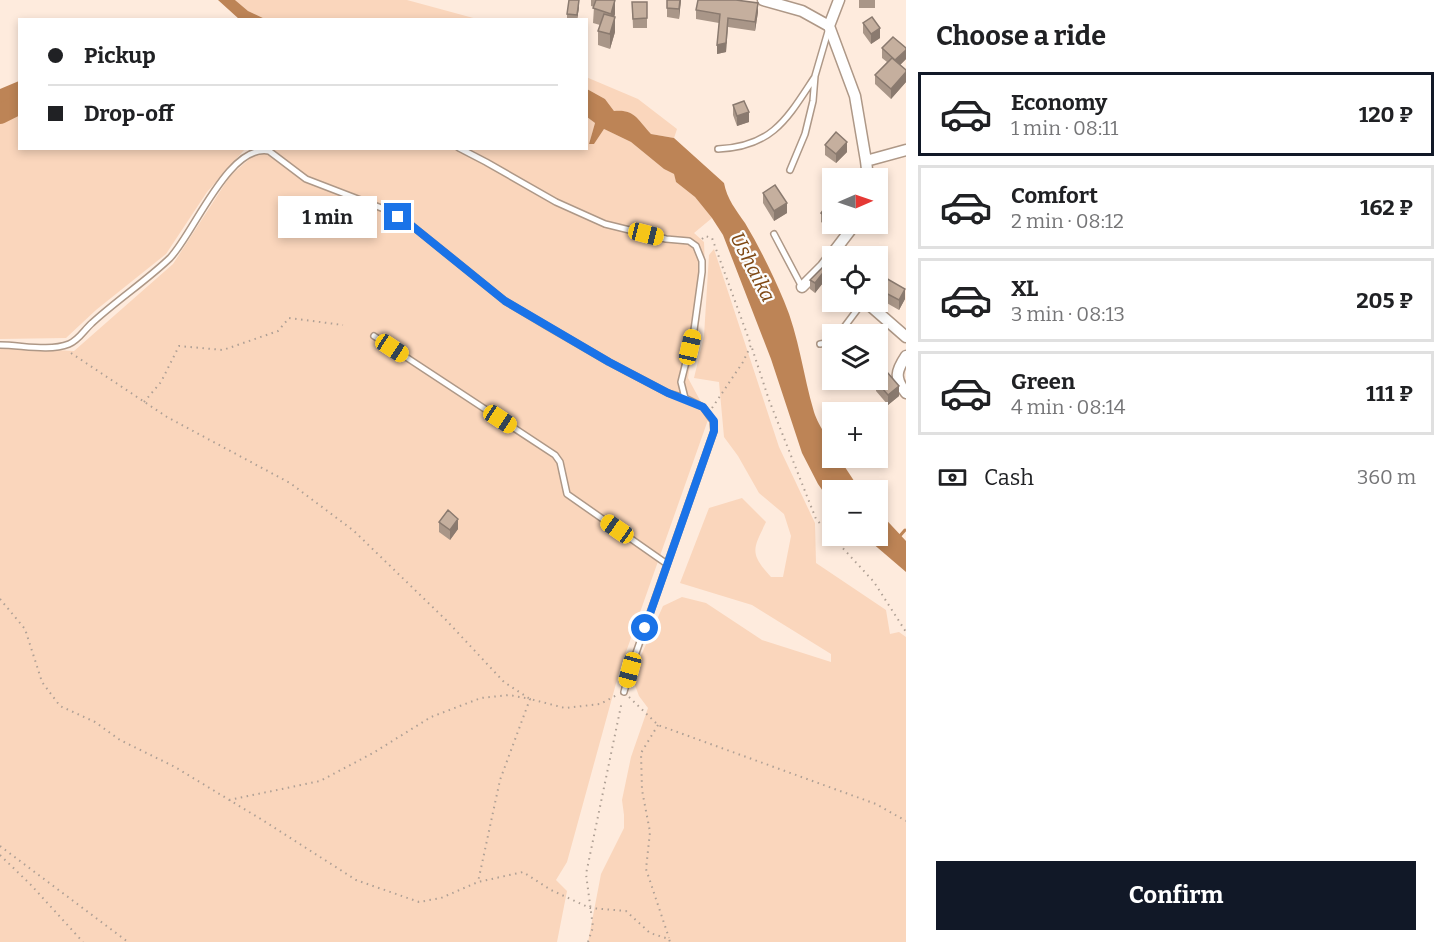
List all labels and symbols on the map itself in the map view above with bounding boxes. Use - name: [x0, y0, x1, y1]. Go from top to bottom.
- north arrow: [822, 168, 888, 234]
- callout: 1 min: [278, 196, 377, 238]
- route end: [384, 203, 411, 230]
- car: [626, 221, 666, 247]
- water label: Ushaika: [725, 228, 781, 306]
- car: [677, 327, 703, 367]
- car: [372, 331, 412, 365]
- car: [480, 402, 520, 436]
- car: [597, 511, 637, 547]
- route start: [631, 614, 658, 641]
- car: [617, 650, 643, 690]

